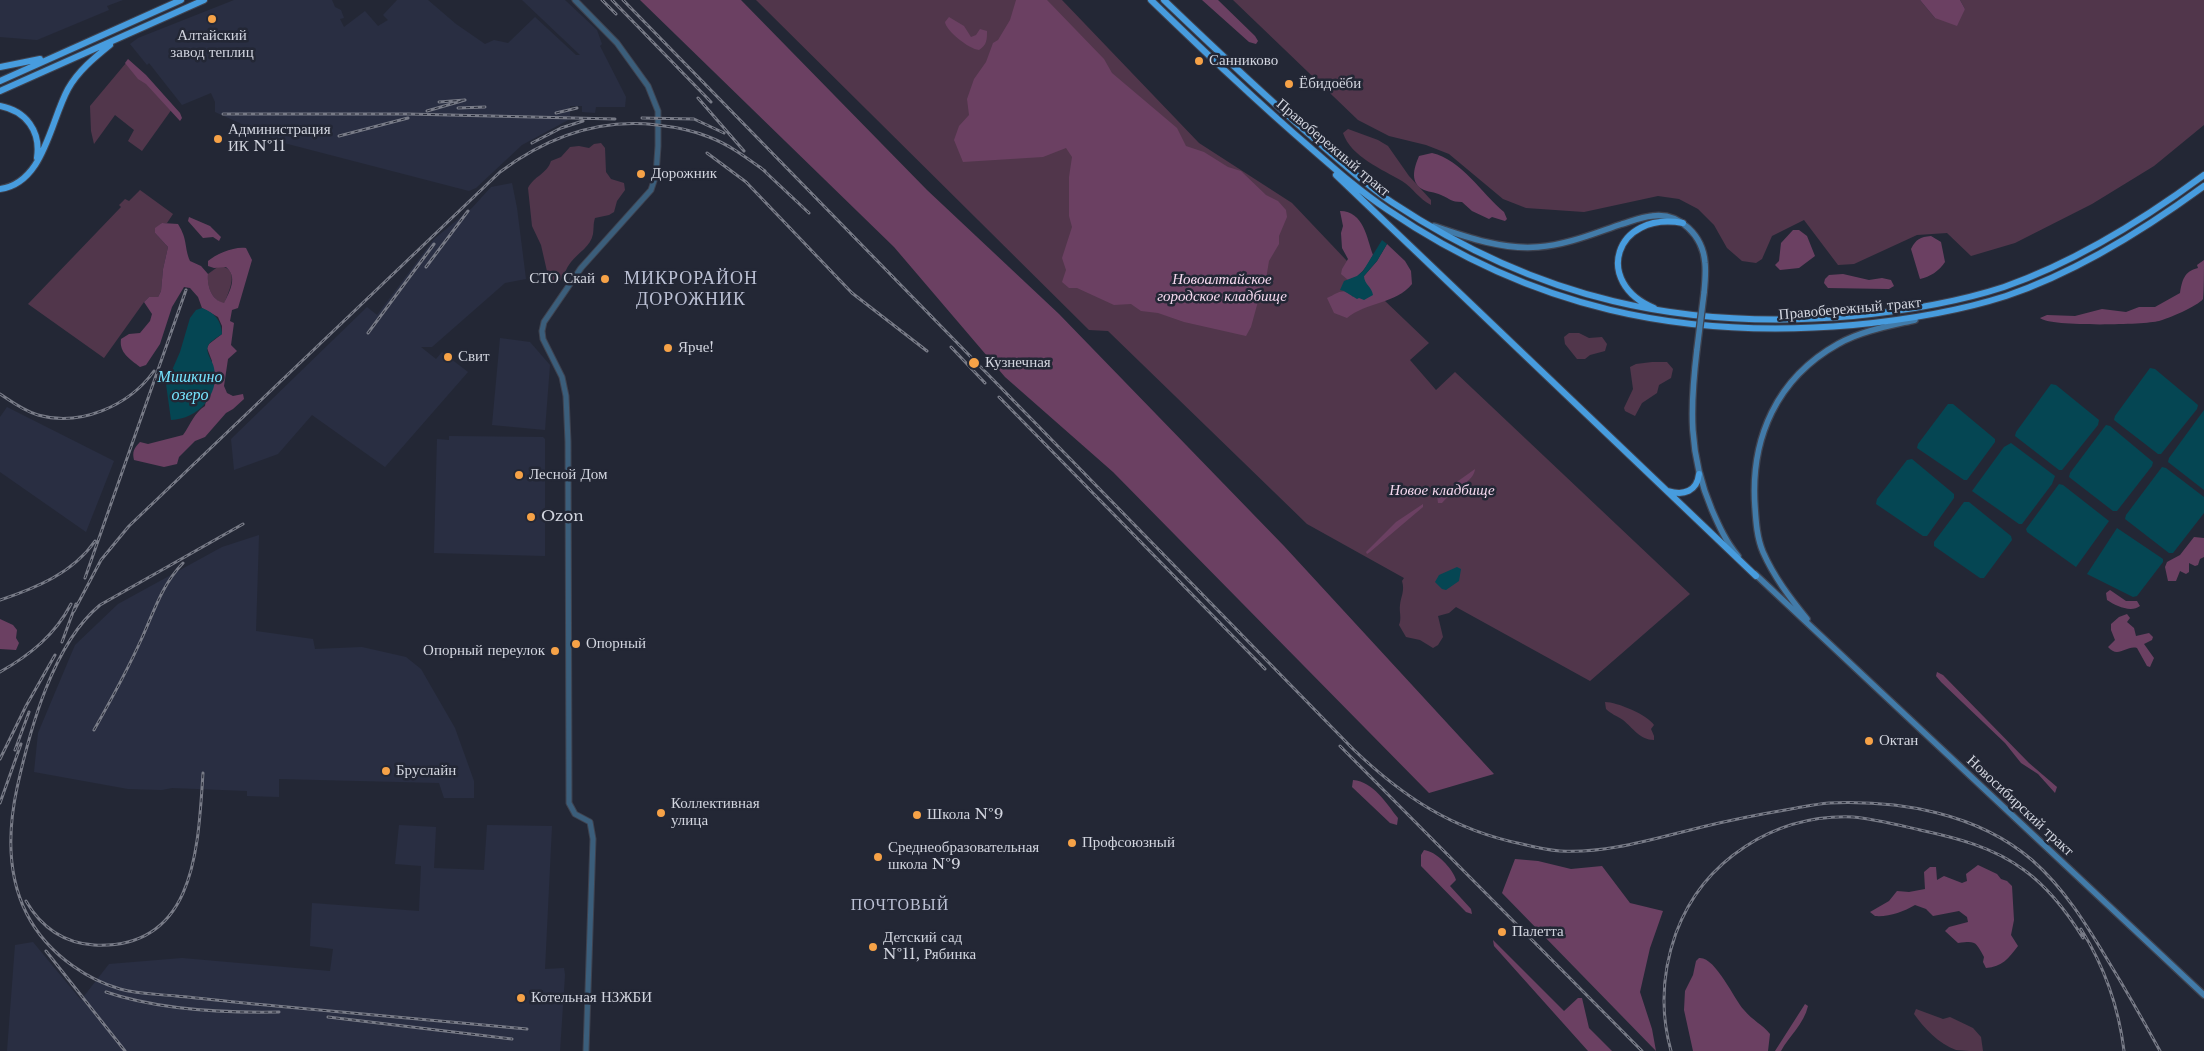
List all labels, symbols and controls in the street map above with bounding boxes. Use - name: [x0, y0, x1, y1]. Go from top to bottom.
- marker: Алтайский завод теплиц: [206, 13, 218, 25]
- place label: Алтайский завод теплиц: [170, 27, 254, 62]
- place label: Санниково: [1209, 52, 1278, 70]
- marker: Санниково: [1193, 55, 1205, 67]
- place label: Ёбидоёби: [1299, 75, 1361, 93]
- marker: Ёбидоёби: [1283, 78, 1295, 90]
- street label: Правобережный тракт: [1272, 95, 1394, 201]
- place label: Администрация ИК №11: [228, 121, 331, 156]
- marker: Администрация ИК №11: [212, 133, 224, 145]
- place label: Дорожник: [651, 165, 717, 183]
- marker: Дорожник: [635, 168, 647, 180]
- district label: МИКРОРАЙОН ДОРОЖНИК: [623, 268, 759, 310]
- place label: СТО Скай: [529, 270, 595, 288]
- park label: Новоалтайское городское кладбище: [1157, 271, 1287, 306]
- marker: СТО Скай: [599, 273, 611, 285]
- street label: Правобережный тракт: [1778, 294, 1922, 324]
- place label: Ярче!: [678, 339, 714, 357]
- marker: Ярче!: [662, 342, 674, 354]
- place label: Свит: [458, 348, 490, 366]
- marker: Свит: [442, 351, 454, 363]
- place label: Кузнечная: [985, 354, 1051, 372]
- marker: Кузнечная: [967, 356, 981, 370]
- water label: Мишкино озеро: [158, 367, 222, 405]
- place label: Лесной Дом: [529, 466, 608, 484]
- marker: Лесной Дом: [513, 469, 525, 481]
- park label: Новое кладбище: [1389, 482, 1495, 500]
- place label: Ozon: [541, 508, 584, 526]
- marker: Ozon: [525, 511, 537, 523]
- place label: Опорный: [586, 635, 646, 653]
- marker: Опорный: [570, 638, 582, 650]
- place label: Опорный переулок: [423, 642, 545, 660]
- marker: Опорный переулок: [549, 645, 561, 657]
- place label: Октан: [1879, 732, 1918, 750]
- marker: Октан: [1863, 735, 1875, 747]
- street label: Новосибирский тракт: [1963, 752, 2077, 860]
- place label: Бруслайн: [396, 762, 456, 780]
- marker: Бруслайн: [380, 765, 392, 777]
- place label: Коллективная улица: [671, 795, 760, 830]
- place label: Школа №9: [927, 806, 1003, 824]
- marker: Коллективная улица: [655, 807, 667, 819]
- marker: Школа №9: [911, 809, 923, 821]
- place label: Профсоюзный: [1082, 834, 1175, 852]
- marker: Профсоюзный: [1066, 837, 1078, 849]
- place label: Среднеобразовательная школа №9: [888, 839, 1039, 874]
- marker: Среднеобразовательная школа №9: [872, 851, 884, 863]
- district label: ПОЧТОВЫЙ: [850, 895, 950, 915]
- place label: Палетта: [1512, 923, 1564, 941]
- marker: Палетта: [1496, 926, 1508, 938]
- place label: Детский сад №11, Рябинка: [883, 929, 976, 964]
- marker: Детский сад №11, Рябинка: [867, 941, 879, 953]
- place label: Котельная НЗЖБИ: [531, 989, 652, 1007]
- marker: Котельная НЗЖБИ: [515, 992, 527, 1004]

